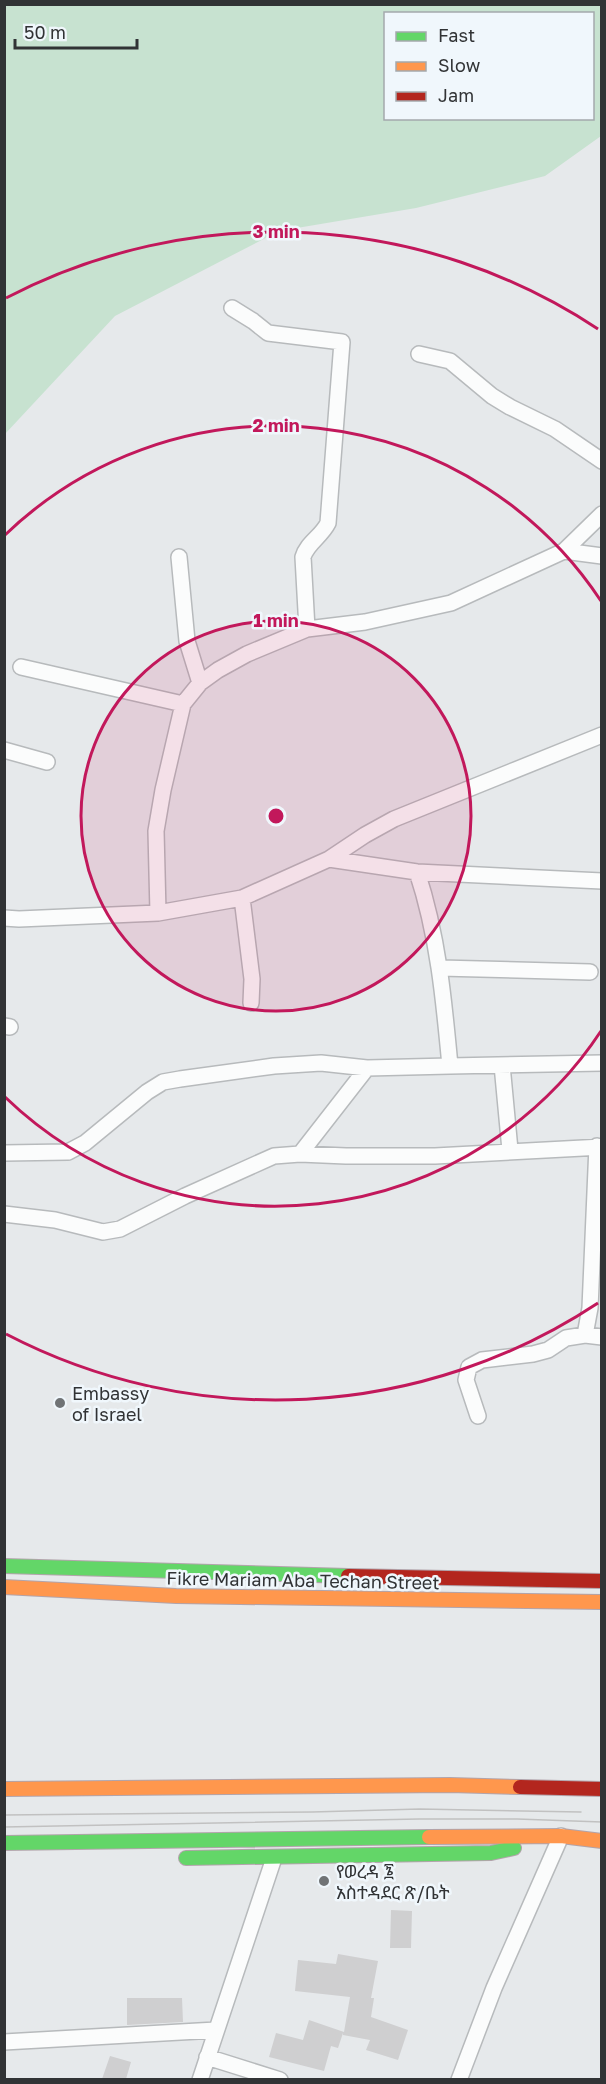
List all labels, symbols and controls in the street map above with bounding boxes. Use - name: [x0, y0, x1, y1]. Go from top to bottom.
- scale bar: [15, 12, 136, 50]
- legend: [384, 12, 594, 120]
- text: 50 m: [24, 21, 66, 43]
- text: Fast: [438, 24, 475, 46]
- text: Slow: [438, 54, 481, 76]
- text: Jam: [438, 84, 474, 106]
- text: 3 min: [252, 220, 300, 242]
- text: 2 min: [252, 414, 300, 436]
- text: 1 min: [253, 609, 299, 631]
- centre of rings: [266, 806, 286, 826]
- place label: Embassy of Israel: [72, 1382, 149, 1425]
- marker: Embassy of Israel: [53, 1396, 67, 1410]
- street label: Fikre Mariam Aba Techan Street: [166, 1567, 440, 1593]
- place label: የወረዳ ፮ አስተዳደር ጽ/ቤት: [336, 1860, 450, 1903]
- marker: የወረዳ ፮ አስተዳደር ጽ/ቤት: [317, 1874, 331, 1888]

